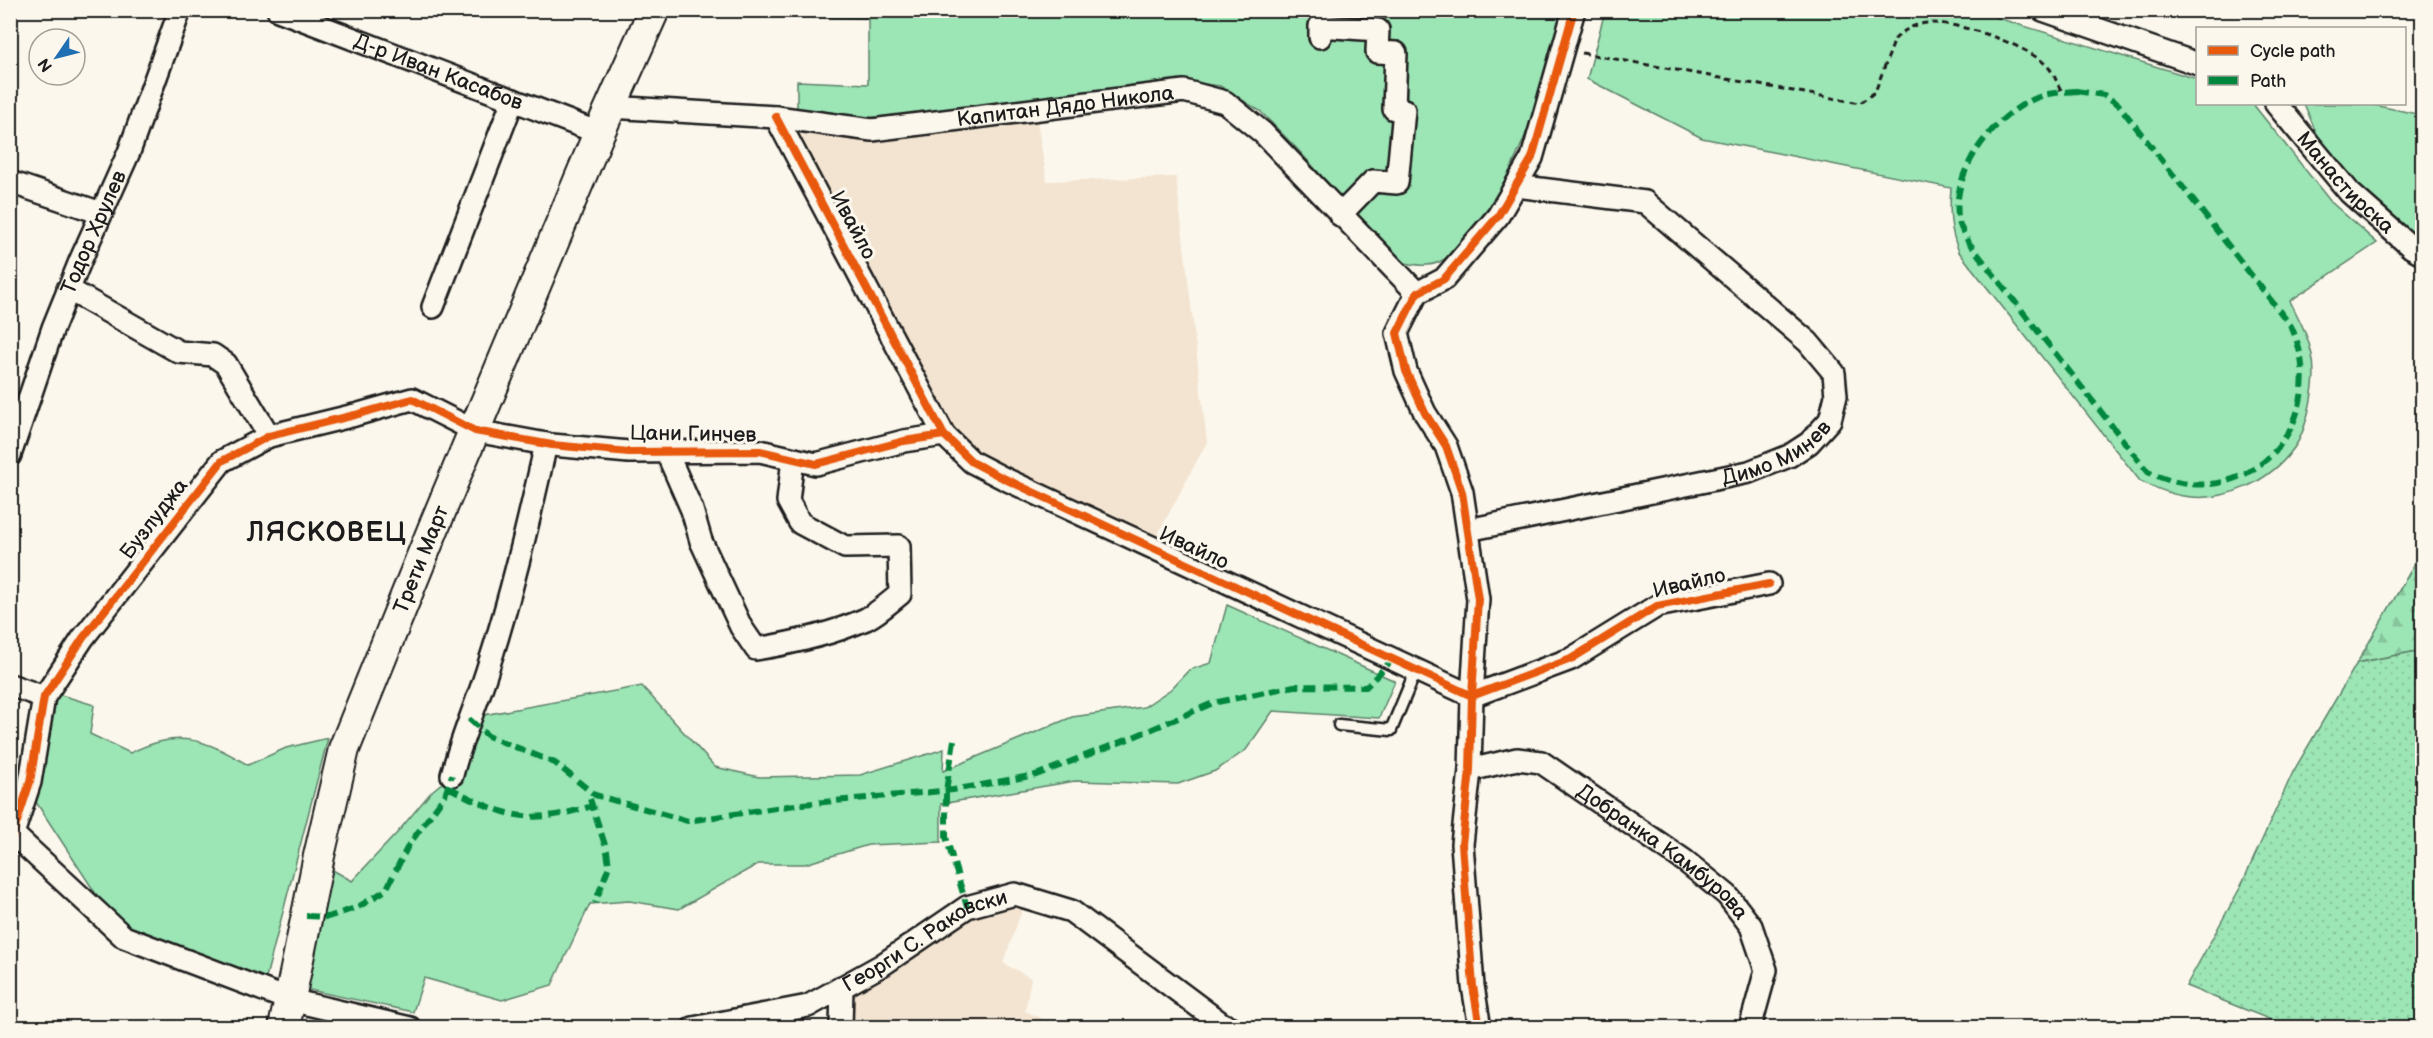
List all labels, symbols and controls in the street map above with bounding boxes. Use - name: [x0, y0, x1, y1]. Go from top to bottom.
- north arrow: [27, 27, 87, 87]
- legend: [2196, 27, 2406, 105]
- street label: Д-р Иван Касабов: [351, 28, 527, 115]
- text: Cycle path: [2250, 41, 2336, 62]
- text: N: [35, 54, 57, 75]
- text: Path: [2250, 71, 2286, 92]
- street label: Капитан Дядо Никола: [955, 80, 1176, 132]
- street label: Манастирска: [2291, 126, 2400, 239]
- street label: Тодор Хрулев: [56, 166, 132, 298]
- street label: Ивайло: [825, 187, 881, 263]
- street label: Димо Минев: [1720, 415, 1836, 490]
- street label: Цани Гинчев: [630, 420, 756, 448]
- street label: Бузлуджа: [115, 473, 194, 564]
- street label: Трети Март: [388, 502, 454, 617]
- district label: ЛЯСКОВЕЦ: [246, 517, 407, 549]
- street label: Ивайло: [1155, 521, 1233, 575]
- street label: Ивайло: [1650, 563, 1728, 603]
- street label: Добранка Камбурова: [1572, 778, 1754, 925]
- street label: Георги С. Раковски: [838, 884, 1010, 997]

